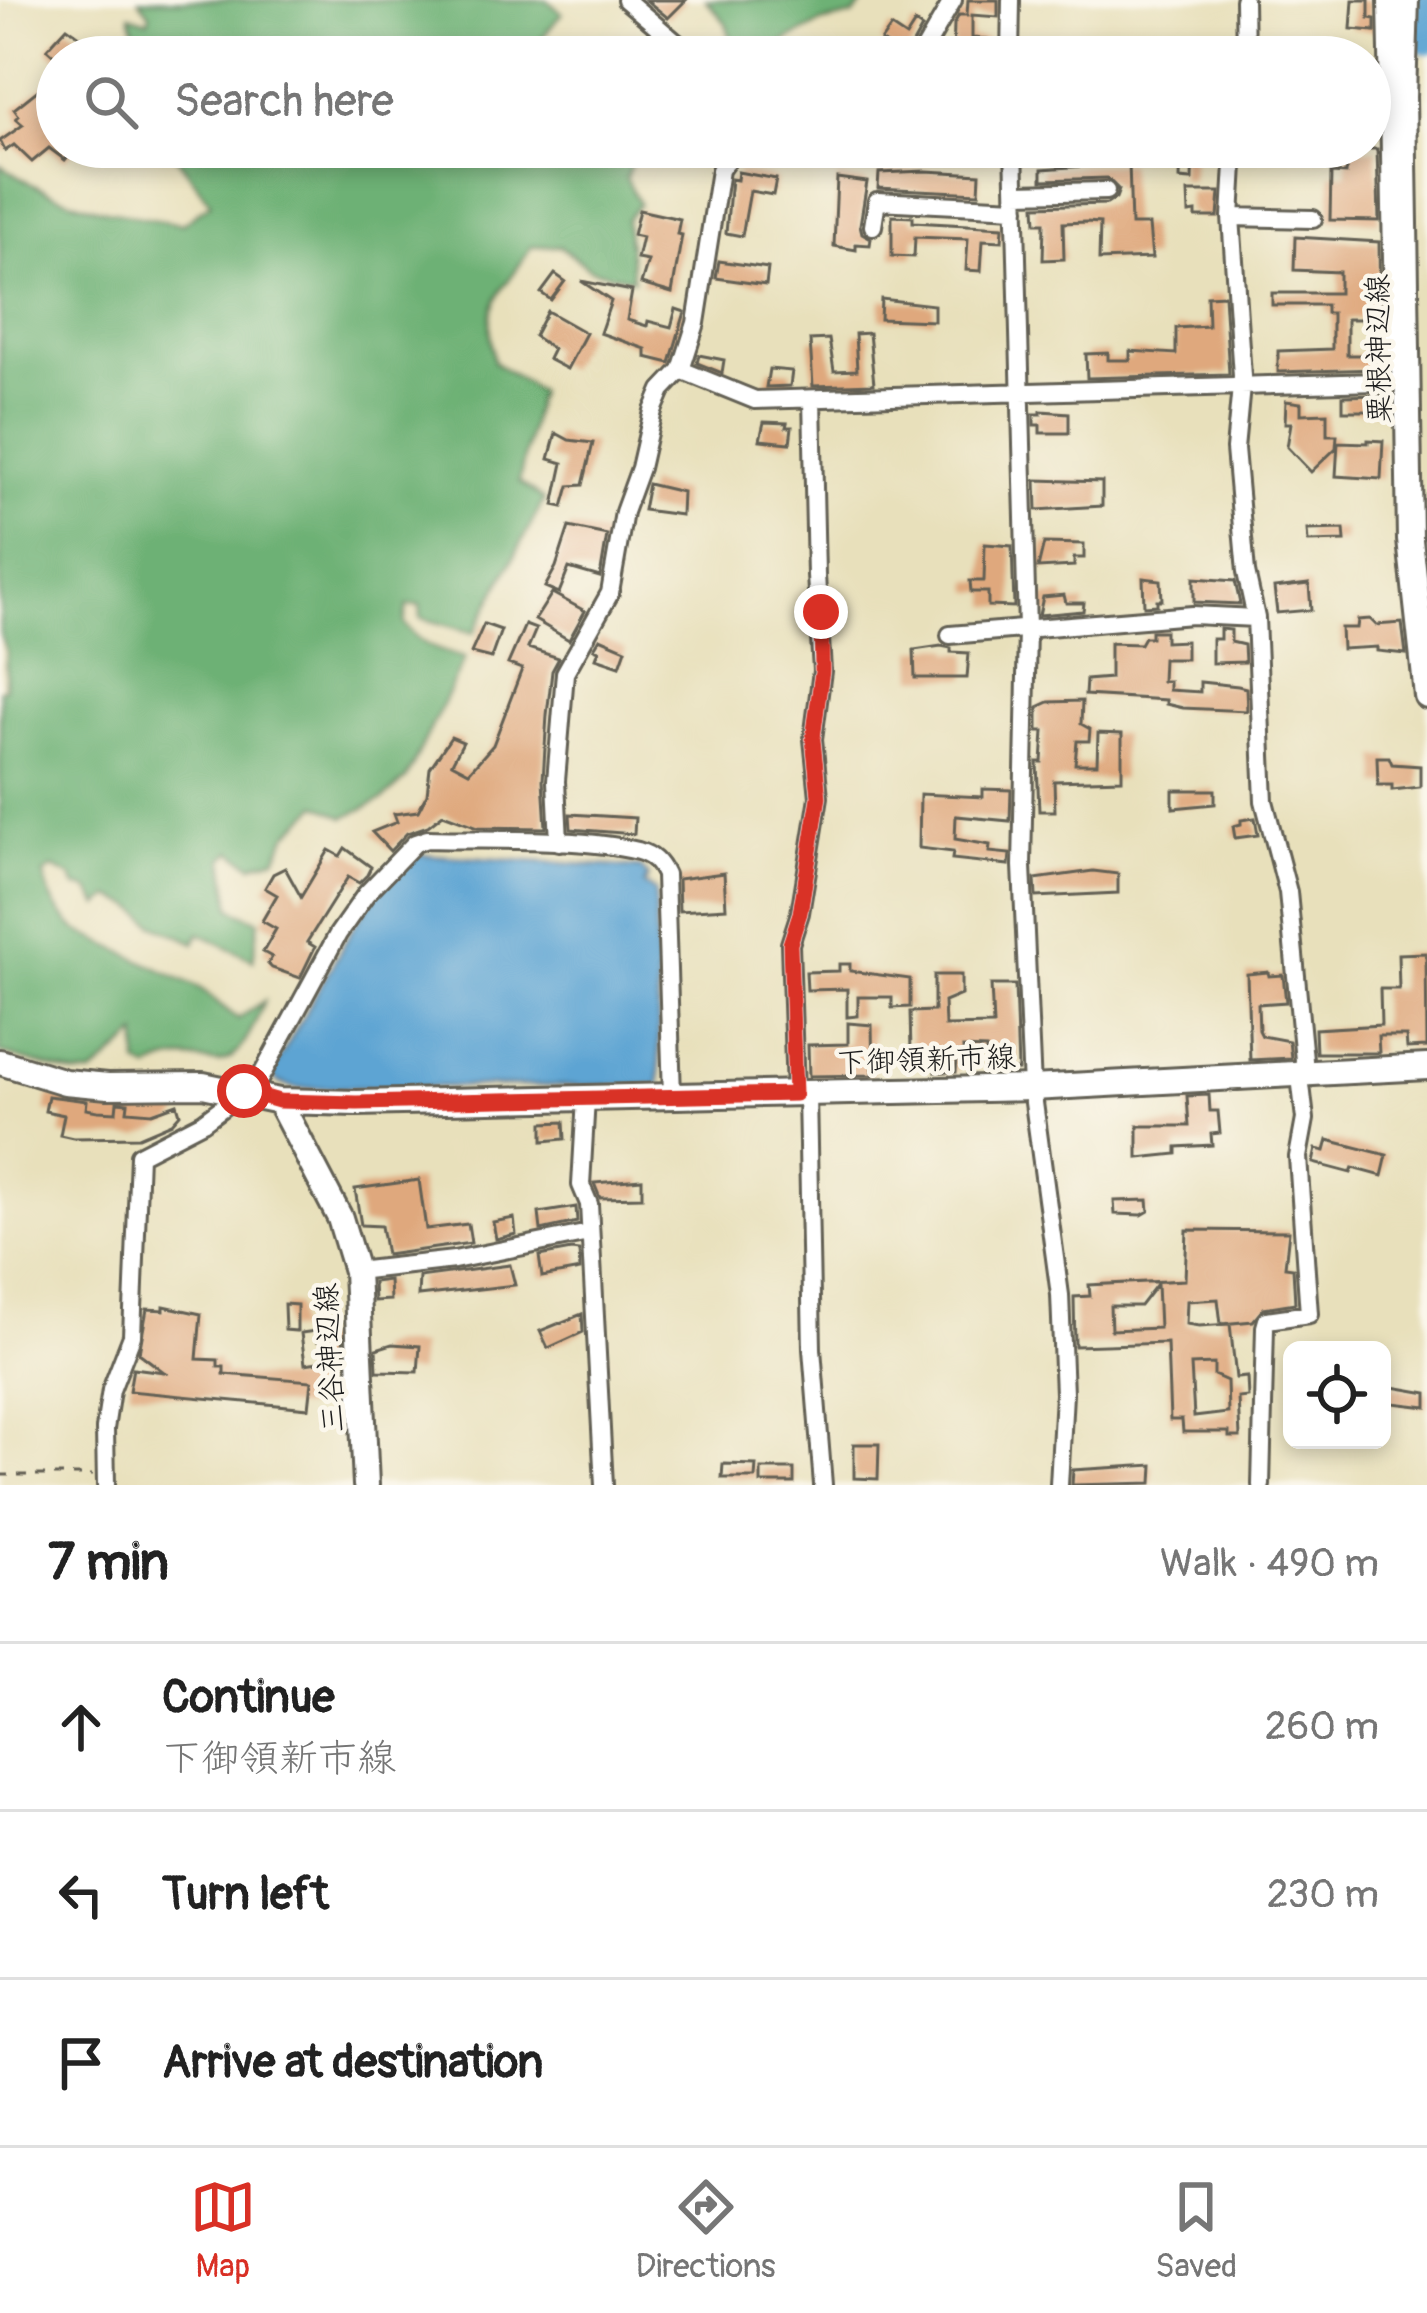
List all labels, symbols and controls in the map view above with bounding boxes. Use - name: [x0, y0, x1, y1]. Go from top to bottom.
- search box: [36, 36, 1391, 168]
- icon: search: [78, 69, 144, 135]
- text: Search here: [174, 74, 394, 130]
- street label: 粟根神辺線: [1359, 274, 1399, 424]
- route end: [794, 585, 848, 639]
- street label: 下御領新市線: [835, 1038, 1017, 1082]
- route start: [217, 1064, 271, 1118]
- street label: 三谷神辺線: [308, 1282, 352, 1434]
- map controls: [1283, 1341, 1391, 1449]
- button: locate: [1283, 1341, 1391, 1449]
- text: 7 min: [48, 1531, 169, 1595]
- text: Walk · 490 m: [1160, 1539, 1379, 1588]
- text: Continue: [162, 1670, 335, 1726]
- icon: ahead: [48, 1694, 114, 1760]
- text: 260 m: [1265, 1702, 1379, 1751]
- text: 下御領新市線: [162, 1734, 396, 1783]
- icon: left: [48, 1862, 114, 1928]
- text: Turn left: [162, 1867, 329, 1923]
- text: 230 m: [1267, 1870, 1379, 1919]
- icon: arrive: [48, 2030, 114, 2096]
- text: Arrive at destination: [162, 2035, 543, 2091]
- tab: Map: [190, 2174, 256, 2287]
- tab: Directions: [636, 2174, 776, 2287]
- tab: Saved: [1155, 2174, 1237, 2287]

